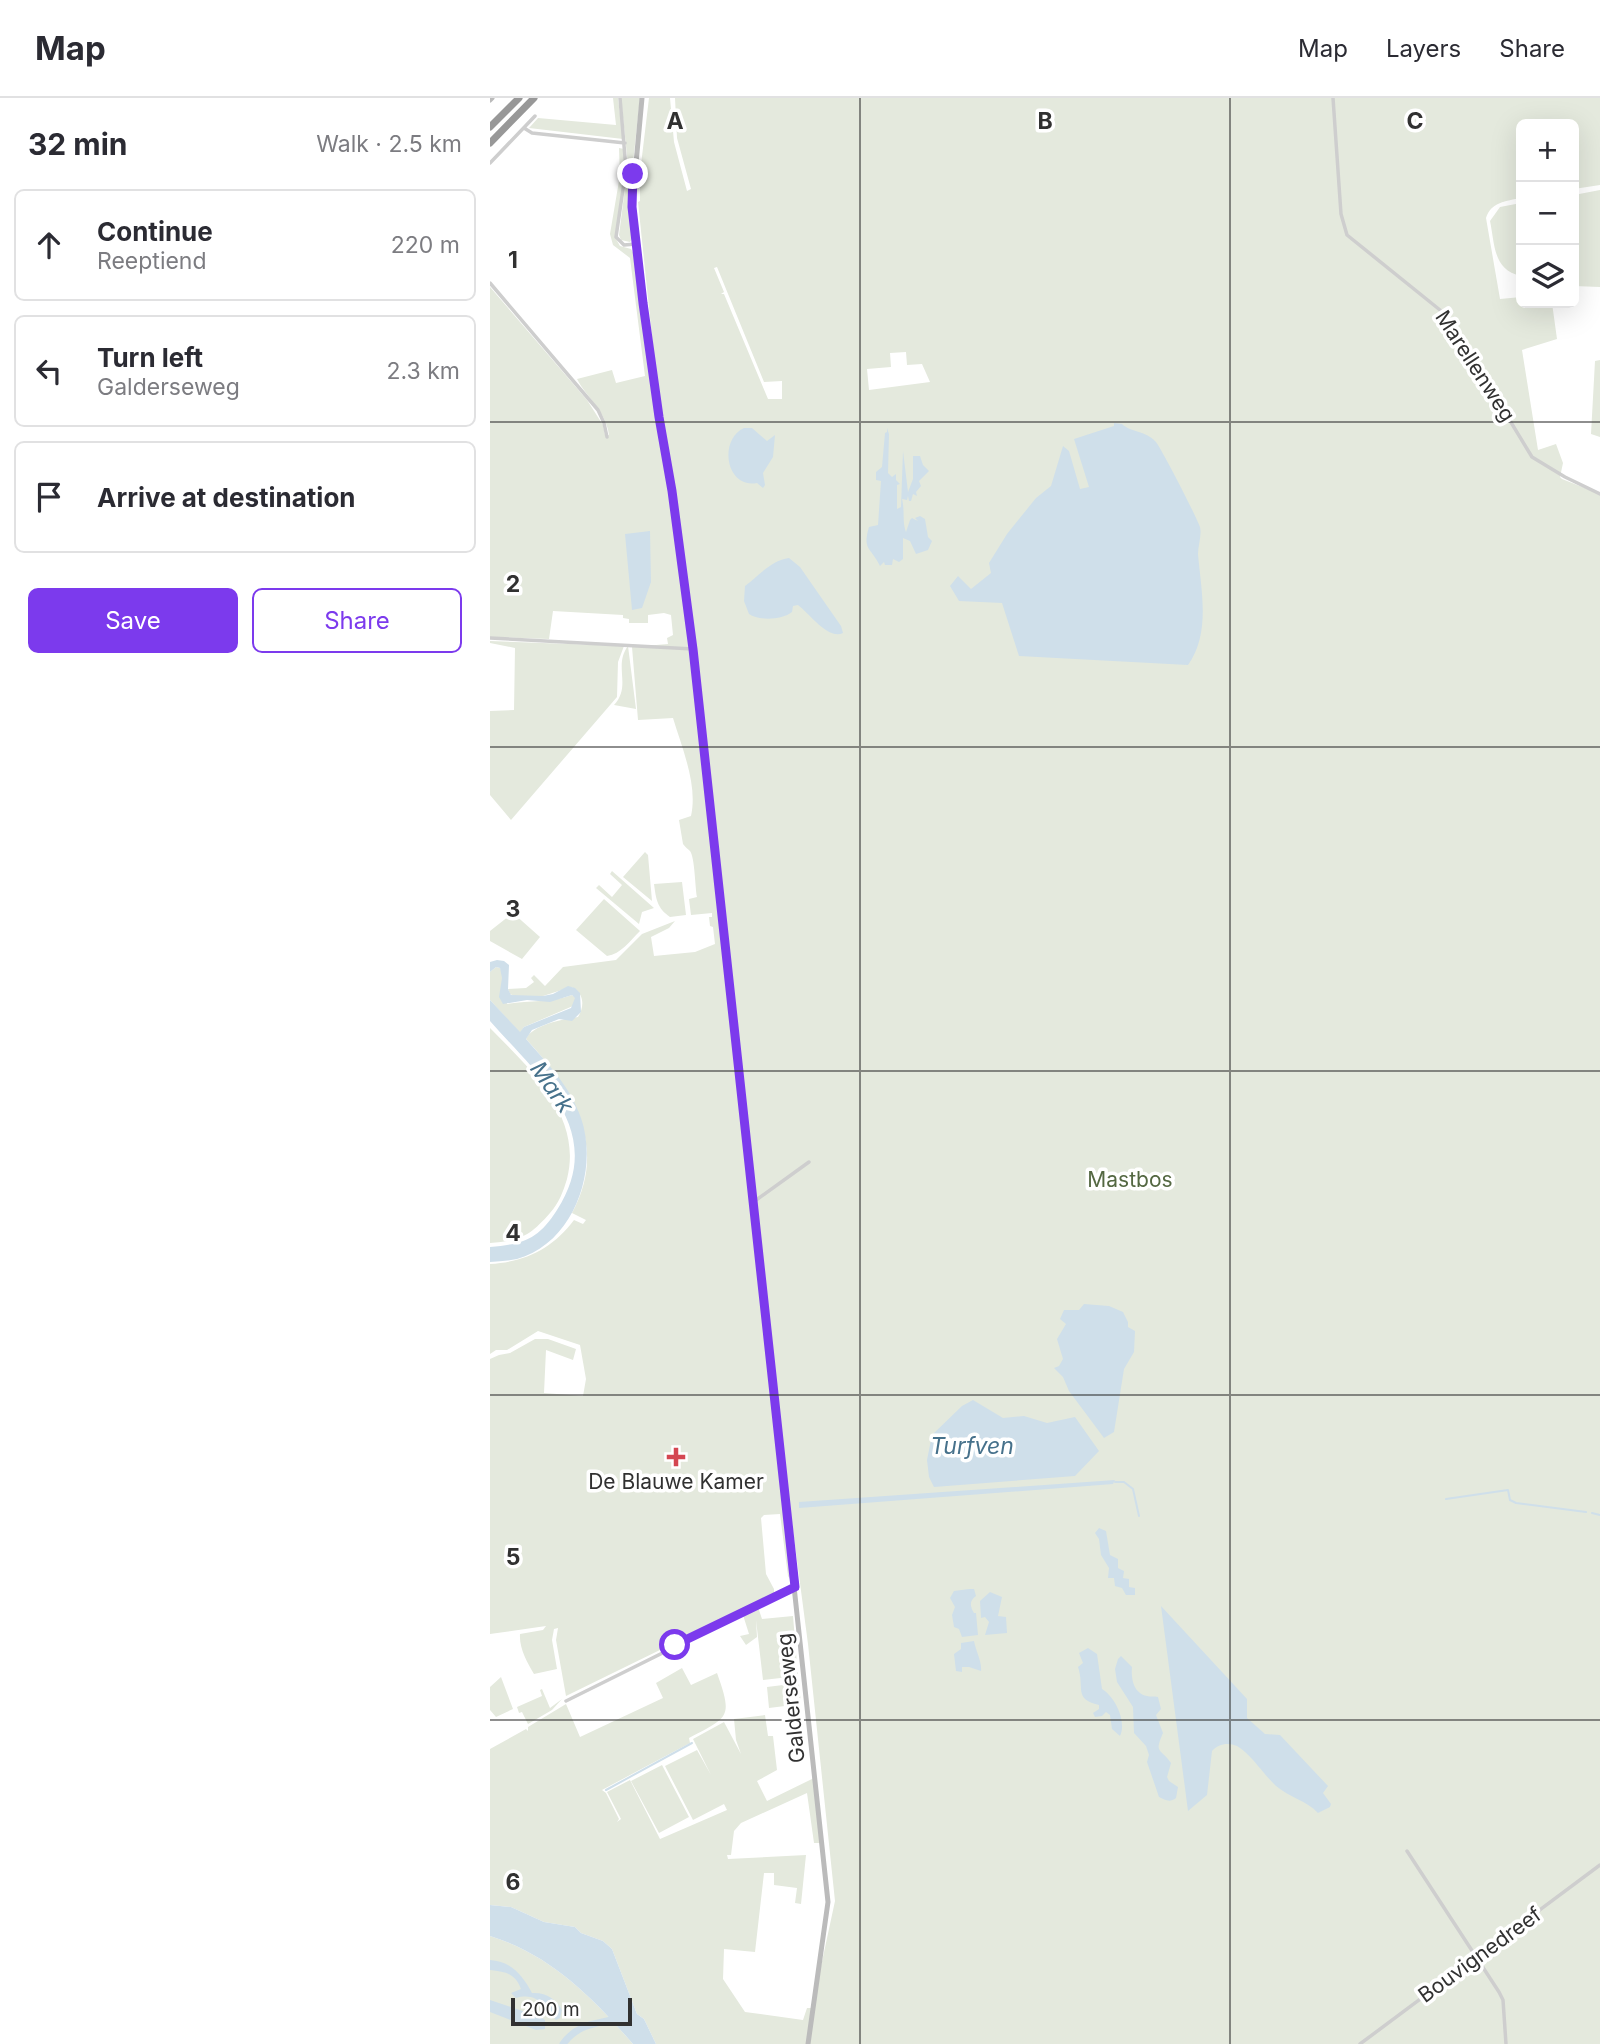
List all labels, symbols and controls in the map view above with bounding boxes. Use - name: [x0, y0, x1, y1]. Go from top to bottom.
- text: Map: [35, 28, 106, 68]
- text: Map: [1298, 34, 1348, 63]
- text: Layers: [1386, 34, 1461, 63]
- text: Share: [1499, 34, 1565, 63]
- text: A: [666, 107, 684, 135]
- text: B: [1037, 107, 1053, 135]
- text: C: [1406, 107, 1424, 135]
- map controls: [1516, 119, 1579, 308]
- button: +: [1516, 119, 1579, 182]
- text: 32 min: [28, 126, 128, 162]
- text: Walk · 2.5 km: [316, 130, 462, 158]
- route end: [617, 158, 648, 189]
- button: −: [1516, 182, 1579, 245]
- text: Continue: [97, 216, 213, 247]
- icon: ahead: [30, 226, 68, 264]
- text: 220 m: [391, 231, 460, 259]
- button: layers: [1516, 245, 1579, 308]
- text: 1: [508, 246, 518, 274]
- text: Reeptiend: [97, 247, 207, 275]
- street label: Marellenweg: [1430, 306, 1521, 426]
- text: Turn left: [97, 342, 203, 373]
- icon: left: [30, 352, 68, 390]
- text: 2.3 km: [387, 357, 460, 385]
- text: Galderseweg: [97, 373, 240, 401]
- icon: arrive: [30, 478, 68, 516]
- text: Arrive at destination: [97, 482, 356, 513]
- text: 2: [506, 570, 520, 598]
- button: Save: [28, 588, 238, 653]
- button: Share: [252, 588, 462, 653]
- text: 3: [506, 895, 520, 923]
- water label: Mark: [524, 1056, 580, 1118]
- park label: Mastbos: [1087, 1167, 1173, 1192]
- text: 4: [505, 1219, 521, 1247]
- water label: Turfven: [930, 1432, 1014, 1460]
- marker: De Blauwe Kamer: [666, 1447, 686, 1467]
- place label: De Blauwe Kamer: [588, 1469, 764, 1494]
- text: 5: [506, 1543, 520, 1571]
- route start: [659, 1629, 690, 1660]
- street label: Galderseweg: [771, 1632, 810, 1764]
- text: 6: [506, 1868, 520, 1896]
- street label: Bouvignedreef: [1413, 1901, 1546, 2008]
- scale bar: [511, 1995, 632, 2027]
- text: 200 m: [522, 1998, 580, 2021]

